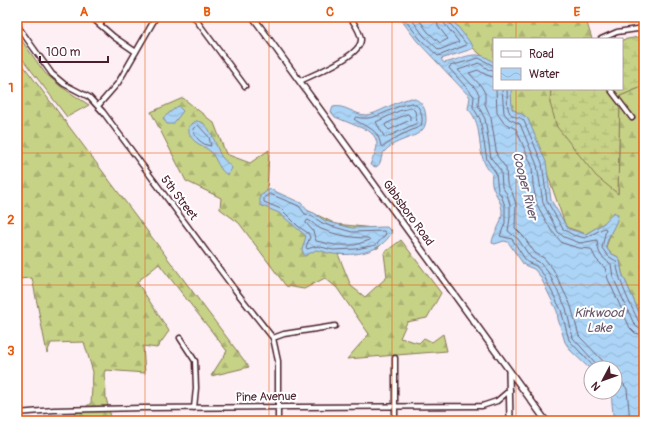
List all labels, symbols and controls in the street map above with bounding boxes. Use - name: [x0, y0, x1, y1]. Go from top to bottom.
- text: A: [80, 4, 89, 20]
- text: B: [203, 4, 211, 20]
- text: C: [326, 4, 334, 20]
- text: D: [450, 4, 458, 20]
- text: E: [574, 4, 581, 20]
- scale bar: [40, 38, 108, 64]
- legend: [493, 38, 623, 90]
- text: 100 m: [46, 45, 81, 60]
- text: Road: [529, 47, 554, 62]
- text: Water: [529, 67, 560, 82]
- text: 1: [8, 80, 14, 96]
- water label: Cooper River: [509, 150, 542, 224]
- street label: 5th Street: [157, 173, 201, 223]
- street label: Gibbsboro Road: [379, 177, 437, 249]
- text: 2: [7, 212, 15, 228]
- water label: Kirkwood Lake: [574, 305, 625, 336]
- text: 3: [7, 343, 15, 359]
- north arrow: [583, 360, 623, 400]
- text: N: [588, 379, 603, 393]
- street label: Pine Avenue: [235, 389, 297, 405]

